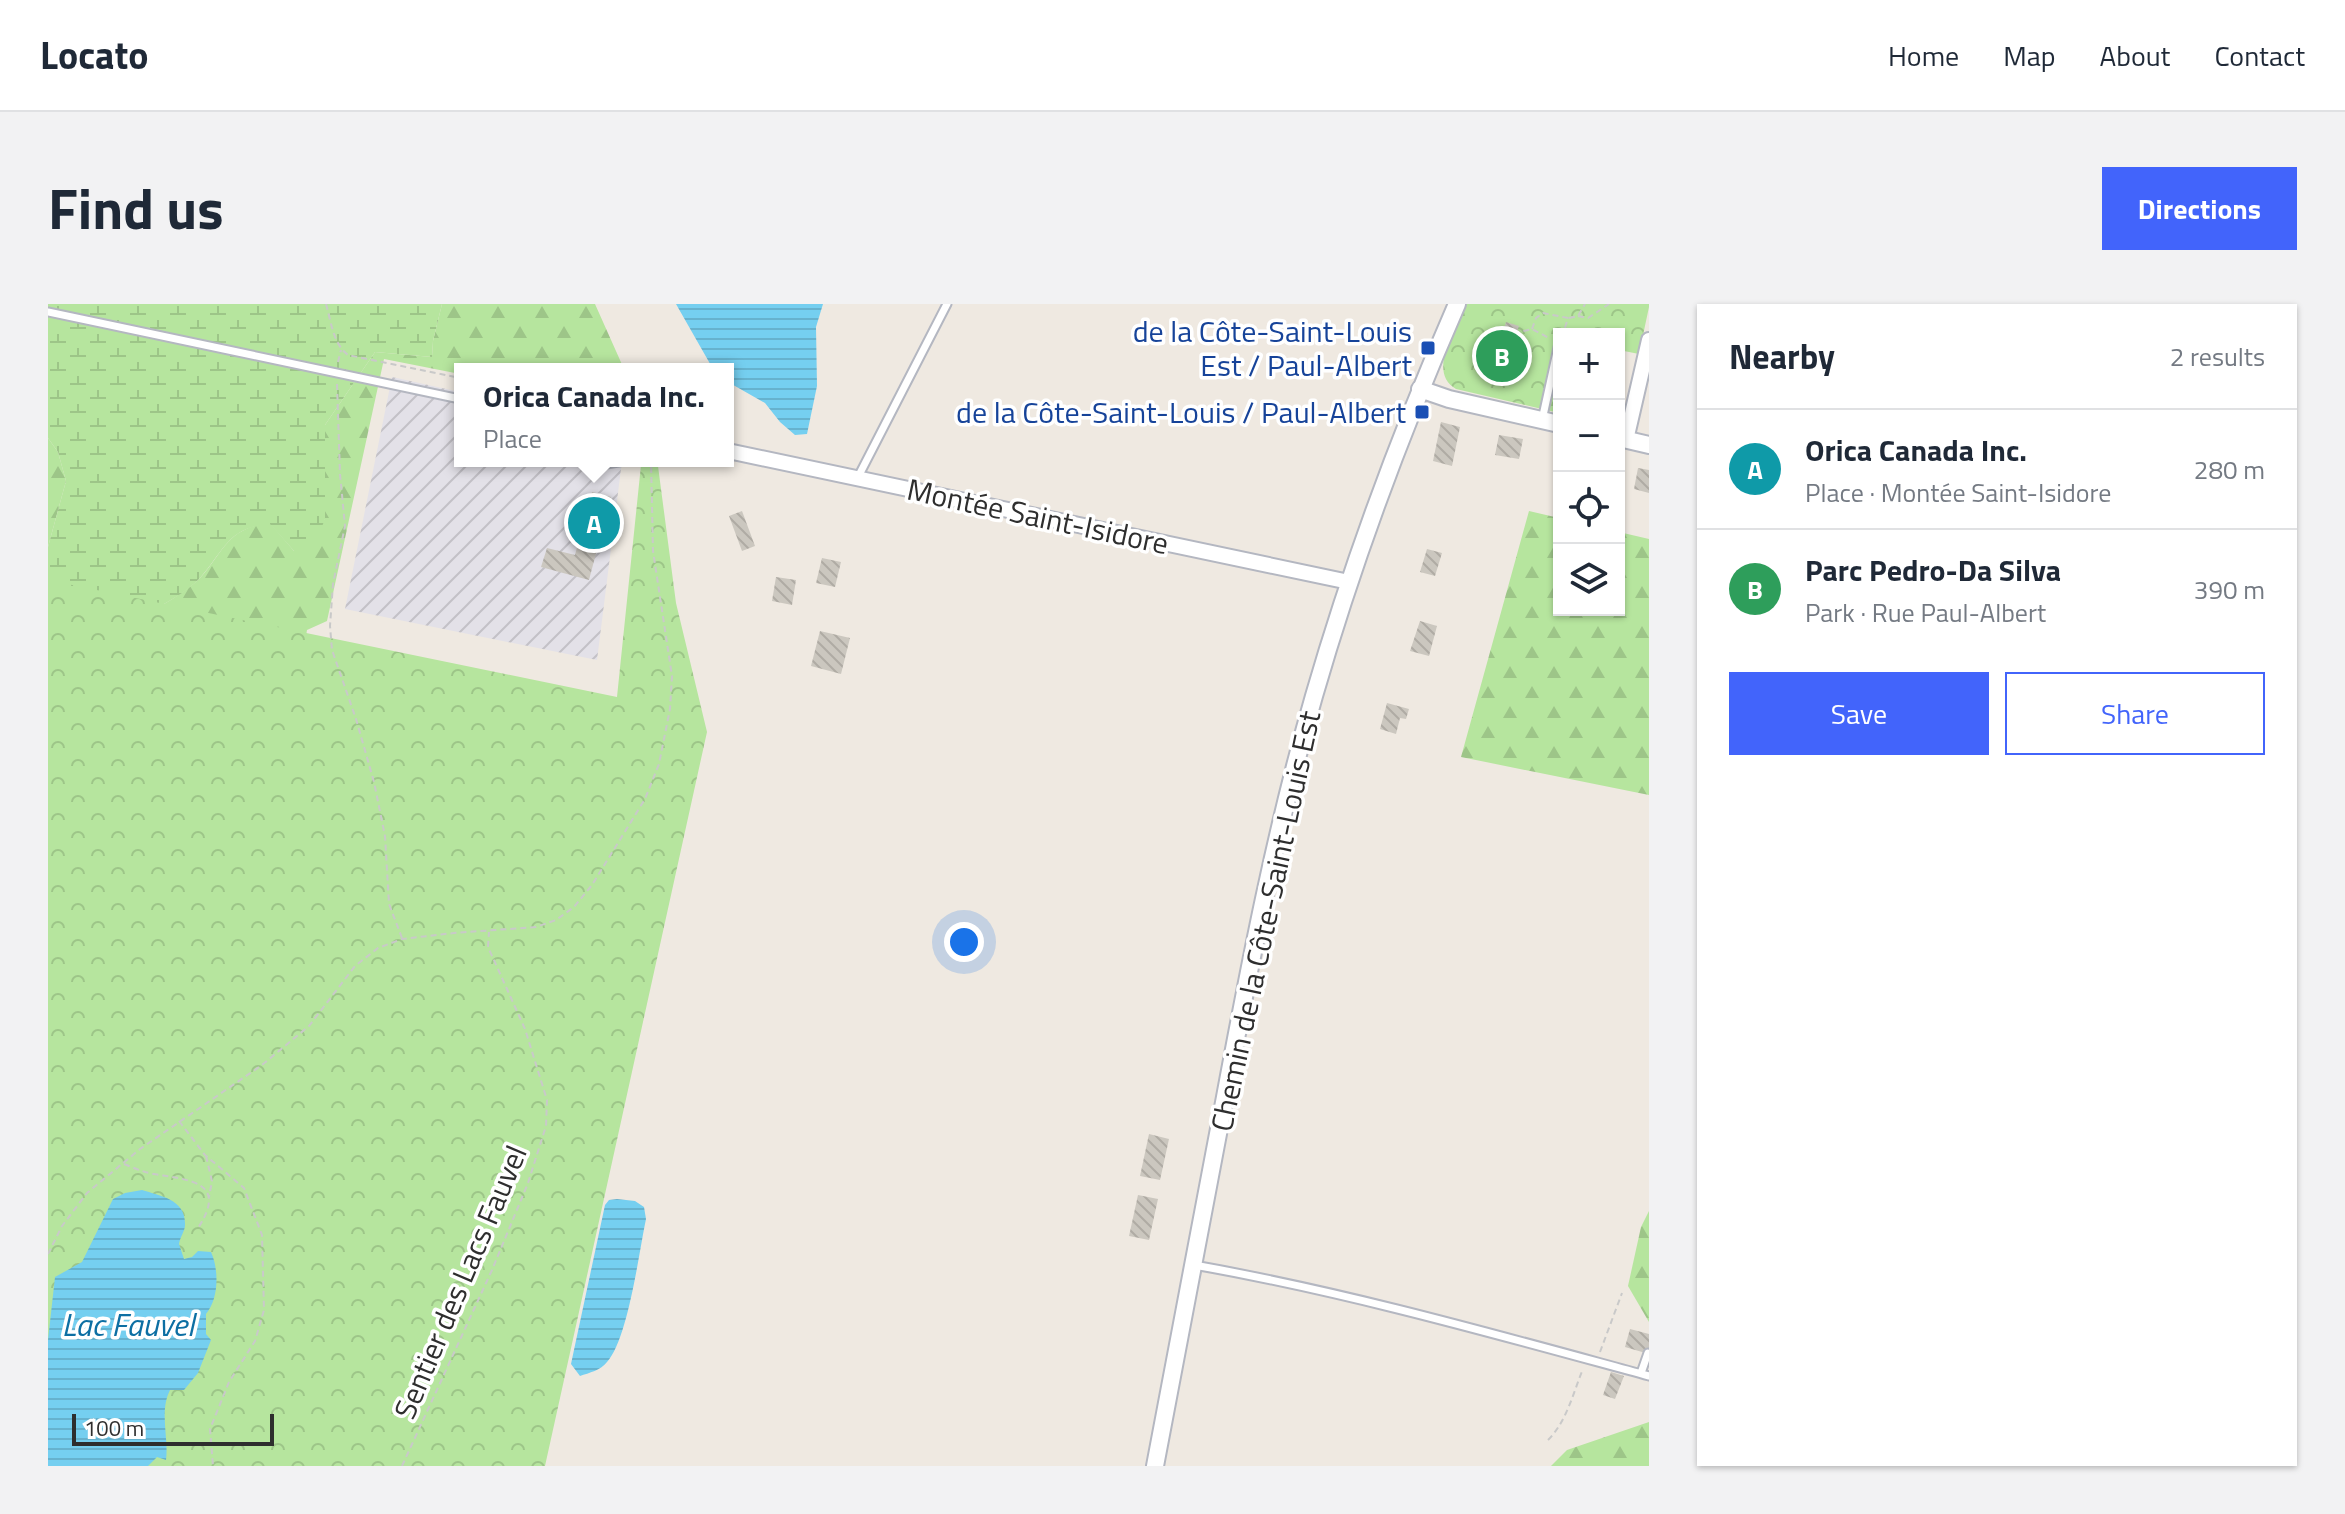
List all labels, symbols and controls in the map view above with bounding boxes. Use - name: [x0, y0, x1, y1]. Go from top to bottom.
- text: Locato: [40, 26, 149, 84]
- text: Home: [1888, 34, 1959, 77]
- text: Map: [2003, 34, 2056, 77]
- text: About: [2100, 34, 2170, 77]
- text: Contact: [2214, 34, 2305, 77]
- text: Find us: [48, 166, 224, 251]
- button: Directions: [2102, 167, 2297, 250]
- place label: de la Côte-Saint-Louis Est / Paul-Albert: [1133, 308, 1412, 388]
- pin: B: [1476, 326, 1528, 386]
- map controls: [1553, 328, 1625, 616]
- button: +: [1553, 328, 1625, 400]
- text: Nearby: [1729, 330, 1835, 382]
- text: 2 results: [2170, 337, 2265, 376]
- marker: de la Côte-Saint-Louis Est / Paul-Albert: [1419, 339, 1437, 357]
- popup: [454, 363, 734, 467]
- text: Orica Canada Inc.: [483, 373, 705, 419]
- place label: de la Côte-Saint-Louis / Paul-Albert: [956, 389, 1406, 435]
- button: −: [1553, 400, 1625, 472]
- marker: de la Côte-Saint-Louis / Paul-Albert: [1413, 403, 1431, 421]
- text: Place: [483, 419, 542, 458]
- text: Orica Canada Inc.: [1805, 427, 2027, 473]
- text: A: [1747, 450, 1763, 489]
- text: 280 m: [2194, 450, 2265, 489]
- street label: Montée Saint-Isidore: [903, 466, 1173, 566]
- button: locate: [1553, 472, 1625, 544]
- text: Place · Montée Saint-Isidore: [1805, 473, 2111, 512]
- pin: A: [568, 493, 620, 553]
- button: layers: [1553, 544, 1625, 616]
- text: Parc Pedro-Da Silva: [1805, 547, 2061, 593]
- text: B: [1747, 570, 1763, 609]
- text: 390 m: [2194, 570, 2265, 609]
- text: Park · Rue Paul-Albert: [1805, 593, 2046, 632]
- button: Save: [1729, 672, 1989, 755]
- button: Share: [2005, 672, 2265, 755]
- street label: Chemin de la Côte-Saint-Louis Est: [1198, 706, 1332, 1136]
- your location: [944, 922, 984, 962]
- street label: Sentier des Lacs Fauvel: [382, 1138, 538, 1426]
- water label: Lac Fauvel: [62, 1300, 197, 1348]
- scale bar: [72, 1410, 274, 1446]
- text: 100 m: [84, 1411, 144, 1445]

